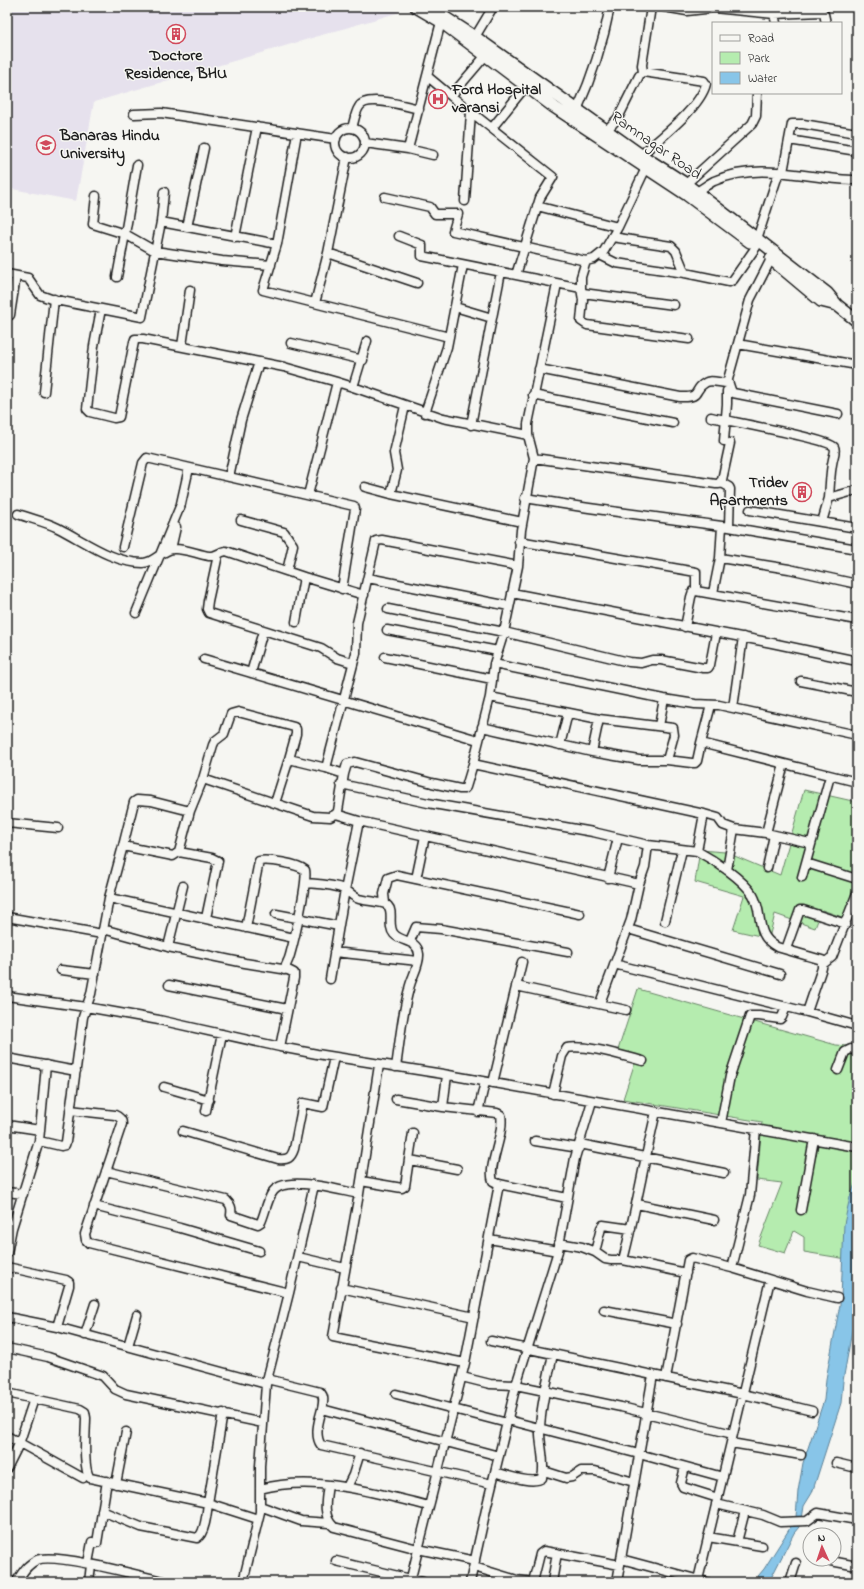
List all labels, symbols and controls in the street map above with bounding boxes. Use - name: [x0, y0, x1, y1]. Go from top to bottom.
- legend: [712, 22, 842, 94]
- building icon: Doctore Residence, BHU: [165, 23, 187, 45]
- text: Road: [748, 30, 774, 48]
- place label: Doctore Residence, BHU: [124, 44, 227, 86]
- text: Park: [748, 50, 770, 68]
- text: Water: [748, 70, 777, 88]
- place label: Ford Hospital varansi: [451, 78, 542, 120]
- hospital icon: Ford Hospital varansi: [427, 88, 449, 110]
- street label: Ramnagar Road: [606, 106, 706, 186]
- place label: Banaras Hindu University: [59, 124, 160, 167]
- school or university icon: Banaras Hindu University: [35, 134, 57, 156]
- place label: Tridev Apartments: [709, 471, 789, 513]
- building icon: Tridev Apartments: [791, 481, 813, 503]
- north arrow: [802, 1527, 842, 1567]
- text: N: [817, 1530, 826, 1546]

